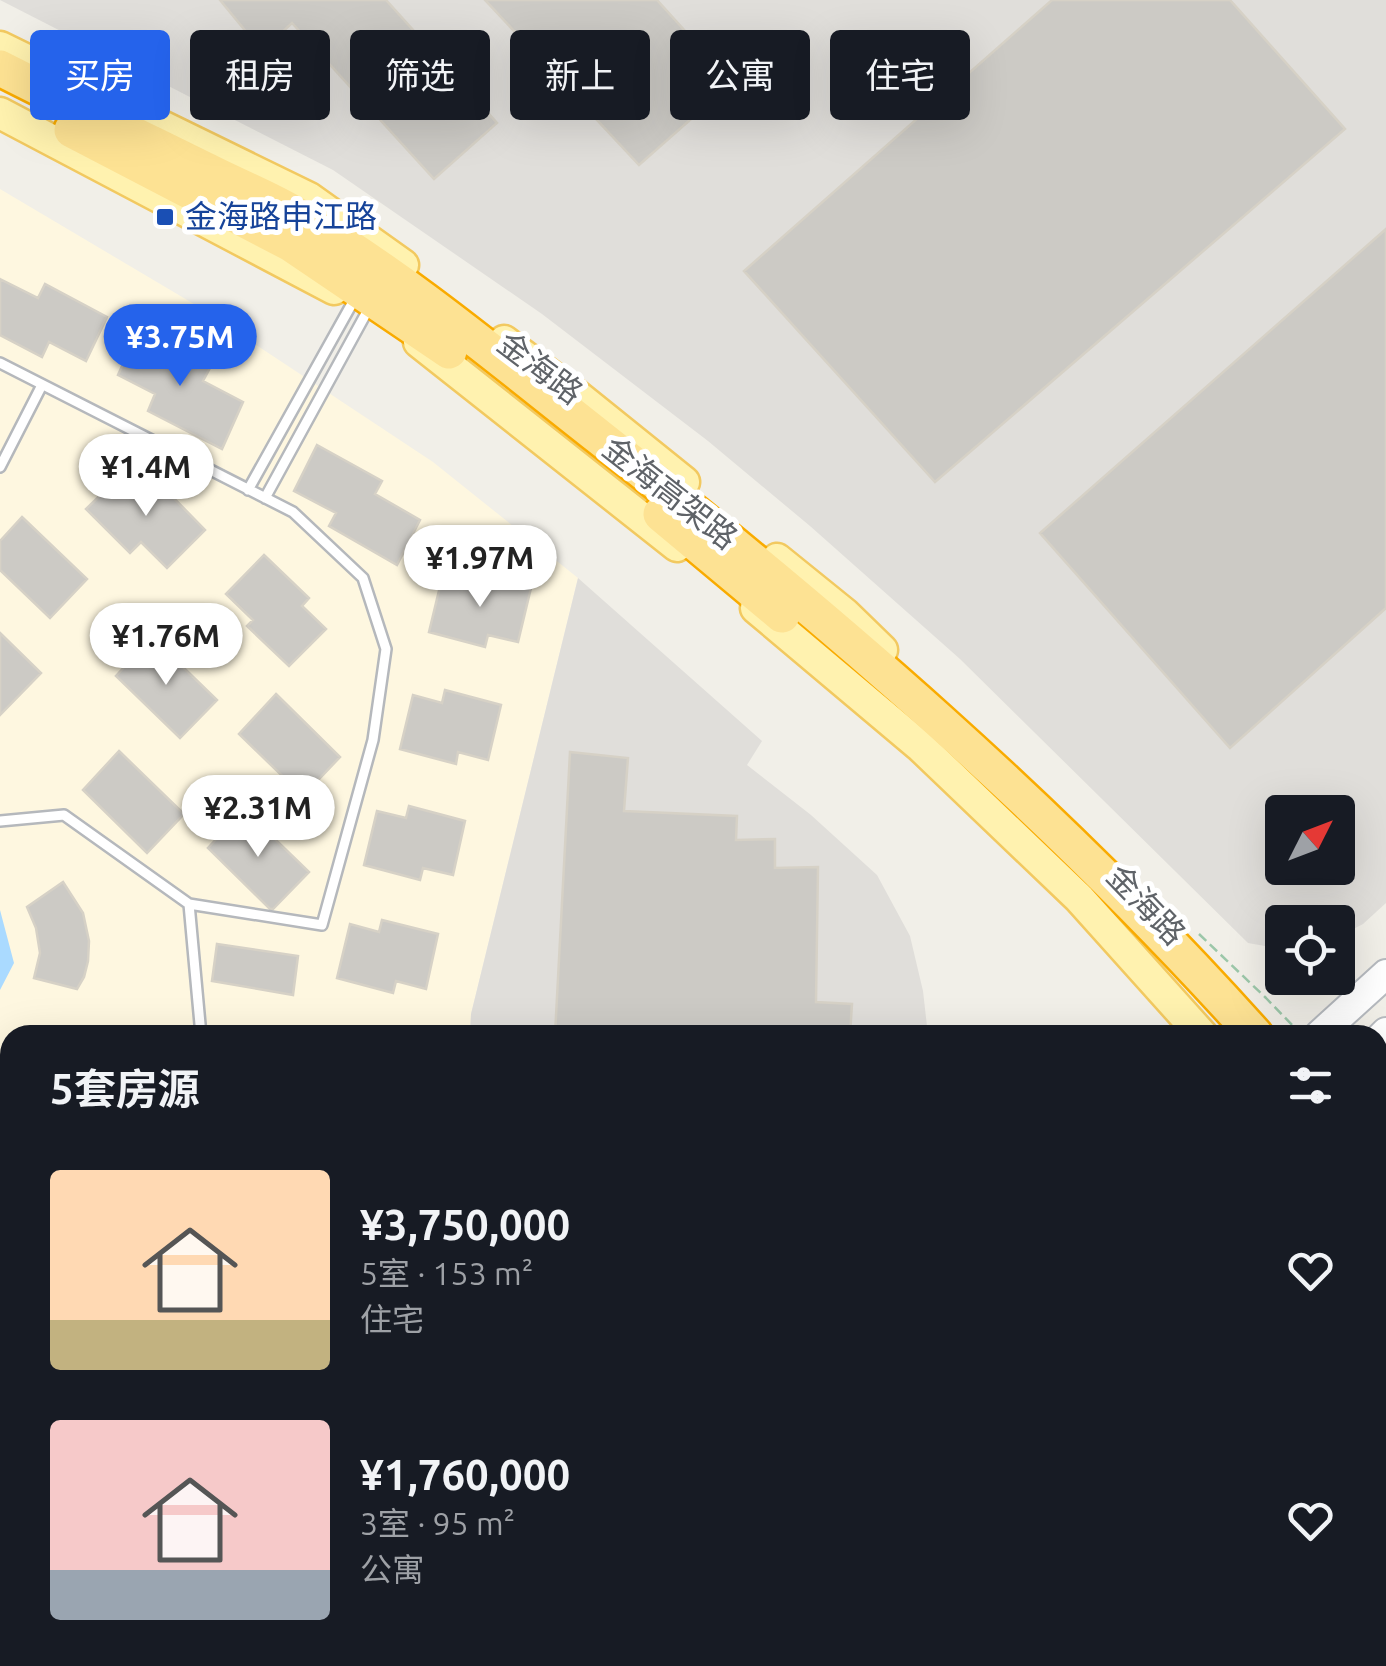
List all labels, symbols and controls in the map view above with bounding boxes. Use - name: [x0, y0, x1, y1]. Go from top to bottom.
- chip: 买房: [30, 30, 170, 120]
- chip: 租房: [190, 30, 330, 120]
- chip: 筛选: [350, 30, 490, 120]
- chip: 新上: [510, 30, 650, 120]
- chip: 公寓: [670, 30, 810, 120]
- chip: 住宅: [830, 30, 970, 120]
- place label: 金海路申江路: [185, 198, 377, 234]
- marker: 金海路申江路: [154, 206, 176, 228]
- pin: ¥3.75M: [99, 304, 261, 389]
- text: ¥3.75M: [126, 318, 234, 354]
- street label: 金海路: [491, 324, 590, 410]
- street label: 金海高架路: [596, 429, 745, 556]
- pin: ¥1.4M: [76, 434, 216, 519]
- text: ¥1.4M: [101, 448, 191, 484]
- pin: ¥1.97M: [399, 525, 561, 610]
- text: ¥1.97M: [426, 539, 534, 575]
- pin: ¥1.76M: [85, 603, 247, 688]
- text: ¥1.76M: [112, 617, 220, 653]
- pin: ¥2.31M: [177, 775, 339, 860]
- text: ¥2.31M: [204, 789, 312, 825]
- north arrow: [1265, 795, 1355, 885]
- map controls: [1265, 795, 1355, 995]
- street label: 金海路: [1100, 857, 1193, 951]
- button: locate: [1265, 905, 1355, 995]
- icon: filters: [1283, 1058, 1338, 1113]
- text: 5套房源: [50, 1065, 200, 1112]
- text: ¥3,750,000: [360, 1201, 570, 1248]
- icon: home: [130, 1210, 250, 1330]
- icon: heart: [1283, 1243, 1338, 1298]
- text: 5室 · 153 m²: [360, 1255, 533, 1291]
- text: 住宅: [360, 1301, 424, 1337]
- text: ¥1,760,000: [360, 1451, 570, 1498]
- icon: home: [130, 1460, 250, 1580]
- icon: heart: [1283, 1493, 1338, 1548]
- text: 3室 · 95 m²: [360, 1505, 515, 1541]
- text: 公寓: [360, 1551, 424, 1587]

